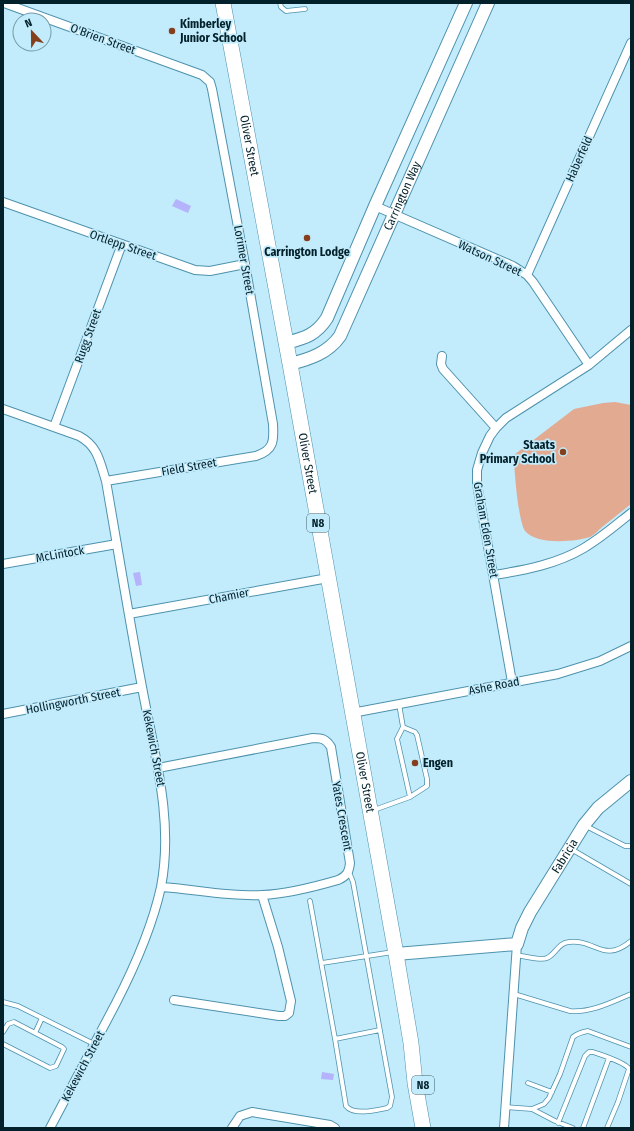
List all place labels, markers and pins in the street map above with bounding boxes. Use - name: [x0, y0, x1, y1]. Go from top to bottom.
- place label: Kimberley Junior School: [179, 17, 247, 45]
- marker: Kimberley Junior School: [167, 26, 177, 36]
- marker: Carrington Lodge: [302, 233, 312, 243]
- place label: Carrington Lodge: [264, 245, 350, 259]
- place label: Staats Primary School: [480, 438, 556, 466]
- marker: Staats Primary School: [558, 447, 568, 457]
- place label: Engen: [423, 756, 453, 770]
- marker: Engen: [410, 758, 420, 768]

